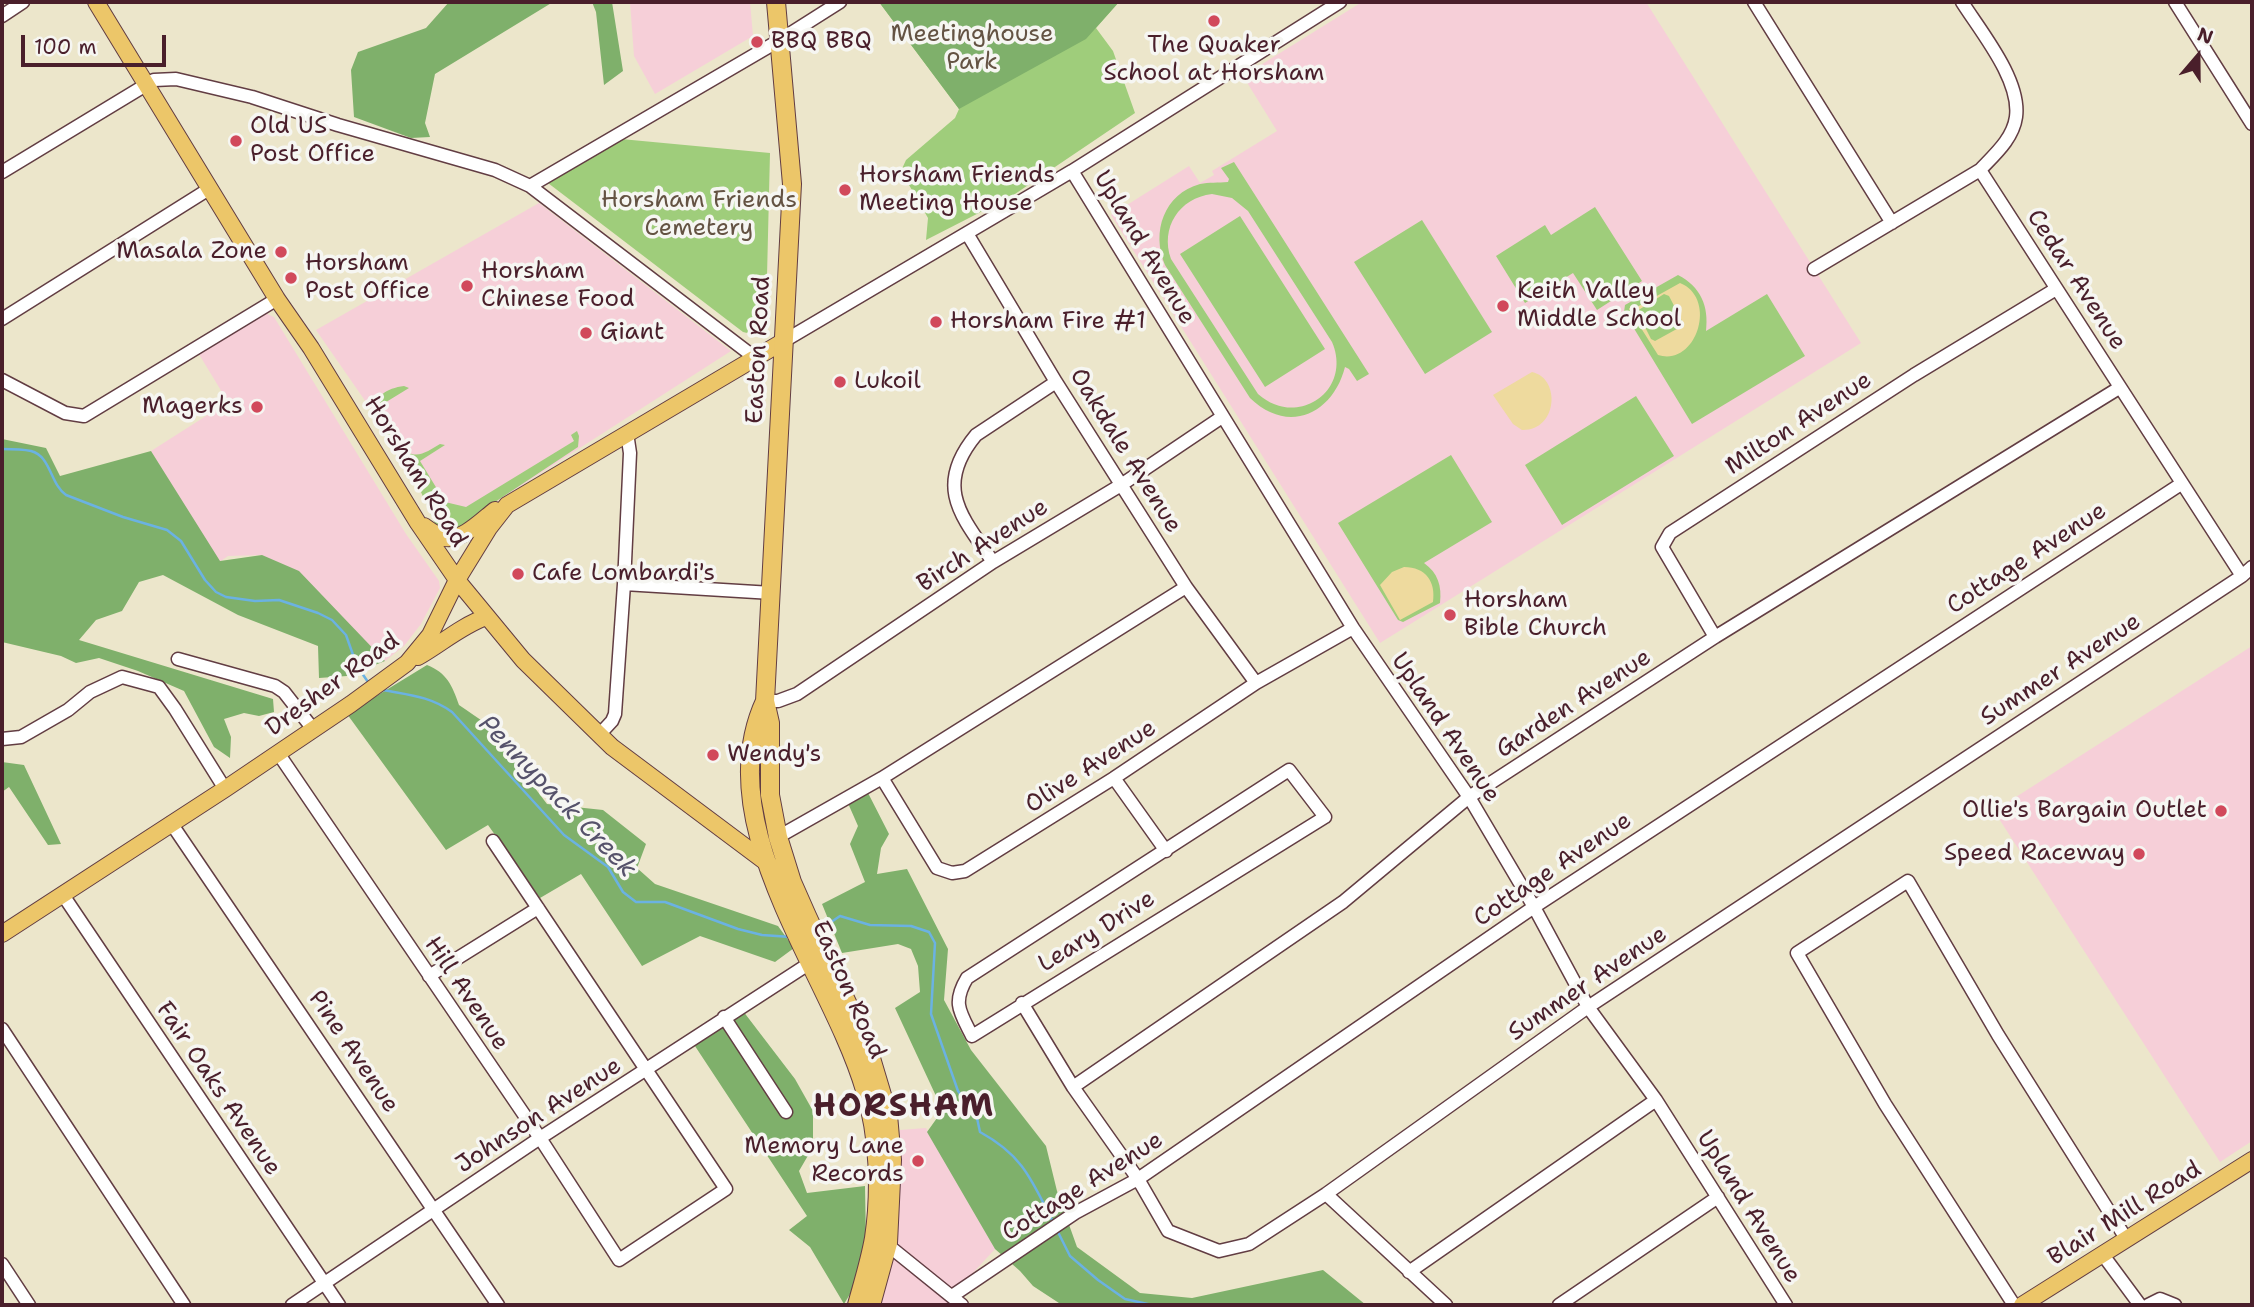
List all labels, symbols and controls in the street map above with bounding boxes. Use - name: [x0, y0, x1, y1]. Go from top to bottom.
- marker: The Quaker School at Horsham: [1206, 13, 1222, 29]
- scale bar: [24, 21, 170, 65]
- park label: Meetinghouse Park: [891, 21, 1053, 77]
- north arrow: [2163, 21, 2233, 91]
- text: N: [2194, 21, 2217, 50]
- place label: BBQ BBQ: [771, 28, 872, 56]
- place label: The Quaker School at Horsham: [1104, 32, 1324, 88]
- text: 100 m: [34, 33, 97, 61]
- marker: BBQ BBQ: [749, 34, 765, 50]
- place label: Old US Post Office: [250, 113, 375, 169]
- marker: Old US Post Office: [228, 133, 244, 149]
- place label: Horsham Friends Meeting House: [859, 162, 1055, 218]
- street label: Upland Avenue: [1087, 166, 1201, 330]
- marker: Horsham Friends Meeting House: [837, 182, 853, 198]
- park label: Horsham Friends Cemetery: [601, 187, 797, 243]
- street label: Cedar Avenue: [2020, 204, 2132, 356]
- place label: Masala Zone: [116, 238, 267, 266]
- marker: Masala Zone: [273, 244, 289, 260]
- place label: Horsham Post Office: [305, 250, 430, 306]
- place label: Horsham Chinese Food: [481, 258, 634, 314]
- marker: Horsham Post Office: [283, 270, 299, 286]
- street label: Easton Road: [741, 275, 777, 425]
- marker: Horsham Chinese Food: [459, 278, 475, 294]
- place label: Keith Valley Middle School: [1517, 278, 1681, 334]
- marker: Keith Valley Middle School: [1495, 298, 1511, 314]
- place label: Horsham Fire #1: [950, 308, 1146, 336]
- marker: Horsham Fire #1: [928, 314, 944, 330]
- place label: Giant: [600, 319, 664, 347]
- marker: Giant: [578, 325, 594, 341]
- street label: Oakdale Avenue: [1063, 363, 1187, 539]
- street label: Milton Avenue: [1721, 366, 1877, 482]
- place label: Lukoil: [854, 368, 921, 396]
- marker: Lukoil: [832, 374, 848, 390]
- street label: Horsham Road: [357, 391, 473, 553]
- place label: Magerks: [142, 393, 243, 421]
- marker: Magerks: [249, 399, 265, 415]
- street label: Birch Avenue: [912, 493, 1054, 599]
- street label: Cottage Avenue: [1942, 497, 2112, 621]
- place label: Cafe Lombardi's: [532, 560, 715, 588]
- marker: Cafe Lombardi's: [510, 566, 526, 582]
- place label: Horsham Bible Church: [1464, 587, 1607, 643]
- marker: Horsham Bible Church: [1442, 607, 1458, 623]
- street label: Summer Avenue: [1976, 608, 2146, 732]
- street label: Dresher Road: [261, 627, 405, 743]
- street label: Garden Avenue: [1491, 643, 1657, 765]
- street label: Upland Avenue: [1384, 648, 1506, 808]
- water label: Pennypack Creek: [471, 709, 643, 885]
- street label: Olive Avenue: [1020, 714, 1162, 820]
- place label: Wendy's: [727, 741, 821, 769]
- marker: Wendy's: [705, 747, 721, 763]
- place label: Ollie's Bargain Outlet: [1962, 797, 2207, 825]
- marker: Ollie's Bargain Outlet: [2213, 803, 2229, 819]
- street label: Cottage Avenue: [1469, 807, 1637, 933]
- place label: Speed Raceway: [1944, 840, 2125, 868]
- marker: Speed Raceway: [2131, 846, 2147, 862]
- street label: Leary Drive: [1033, 885, 1161, 979]
- street label: Easton Road: [805, 916, 891, 1064]
- street label: Summer Avenue: [1503, 920, 1673, 1048]
- street label: Hill Avenue: [417, 932, 515, 1056]
- street label: Pine Avenue: [302, 985, 404, 1119]
- street label: Fair Oaks Avenue: [149, 997, 287, 1181]
- street label: Johnson Avenue: [451, 1052, 627, 1180]
- district label: HORSHAM: [814, 1089, 994, 1127]
- street label: Upland Avenue: [1690, 1125, 1806, 1289]
- street label: Cottage Avenue: [997, 1126, 1169, 1248]
- place label: Memory Lane Records: [744, 1133, 904, 1189]
- marker: Memory Lane Records: [910, 1153, 926, 1169]
- street label: Blair Mill Road: [2043, 1155, 2207, 1273]

